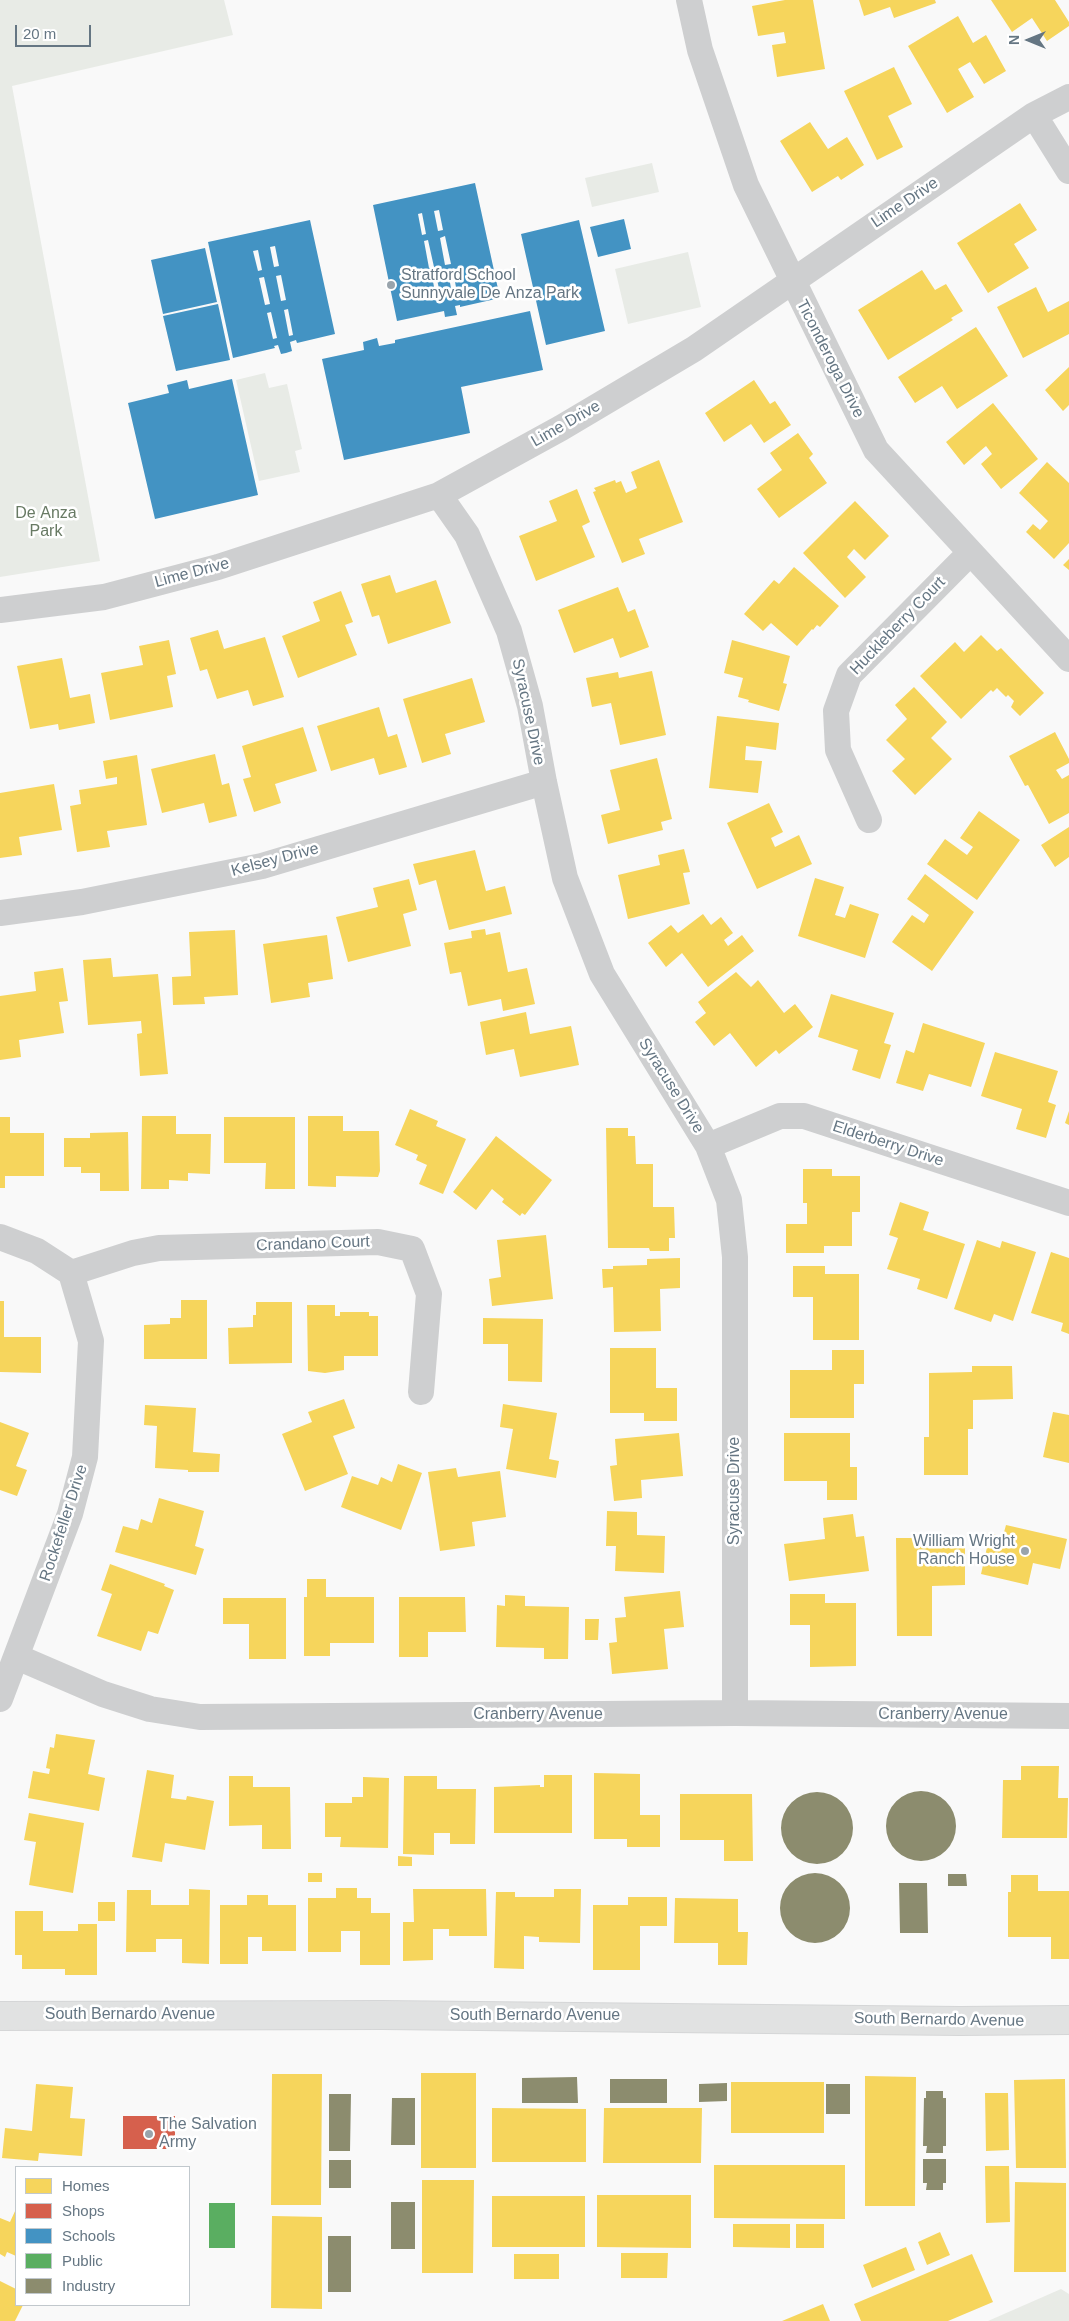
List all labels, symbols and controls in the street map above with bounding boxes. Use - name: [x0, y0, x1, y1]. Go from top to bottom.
- scale bar: [18, 15, 94, 47]
- north arrow: [1004, 15, 1054, 65]
- text: 20 m: [23, 25, 56, 42]
- text: N: [1006, 35, 1022, 45]
- street label: Lime Drive: [868, 174, 942, 232]
- place label: Stratford School Sunnyvale De Anza Park: [401, 266, 579, 304]
- marker: Stratford School Sunnyvale De Anza Park: [385, 279, 397, 291]
- street label: Ticonderoga Drive: [792, 297, 868, 421]
- street label: Lime Drive: [528, 397, 604, 451]
- park label: De Anza Park: [15, 504, 77, 542]
- street label: Lime Drive: [153, 554, 231, 592]
- street label: Huckleberry Court: [846, 573, 950, 679]
- street label: Syracuse Drive: [507, 657, 549, 767]
- street label: Kelsey Drive: [229, 839, 321, 881]
- street label: Syracuse Drive: [634, 1035, 708, 1137]
- street label: Elderberry Drive: [830, 1117, 946, 1171]
- street label: Crandano Court: [256, 1232, 370, 1256]
- street label: Syracuse Drive: [725, 1437, 745, 1545]
- street label: Rockefeller Drive: [36, 1462, 92, 1584]
- place label: William Wright Ranch House: [913, 1532, 1015, 1570]
- marker: William Wright Ranch House: [1019, 1545, 1031, 1557]
- street label: Cranberry Avenue: [473, 1705, 603, 1725]
- street label: Cranberry Avenue: [878, 1705, 1008, 1725]
- street label: South Bernardo Avenue: [45, 2005, 215, 2025]
- street label: South Bernardo Avenue: [450, 2006, 620, 2026]
- street label: South Bernardo Avenue: [854, 2009, 1024, 2031]
- place label: The Salvation Army: [159, 2115, 257, 2153]
- marker: The Salvation Army: [143, 2128, 155, 2140]
- legend: [15, 2166, 190, 2306]
- text: Homes: [62, 2177, 110, 2194]
- text: Shops: [62, 2202, 105, 2219]
- text: Schools: [62, 2227, 115, 2244]
- text: Public: [62, 2252, 103, 2269]
- text: Industry: [62, 2277, 115, 2294]

